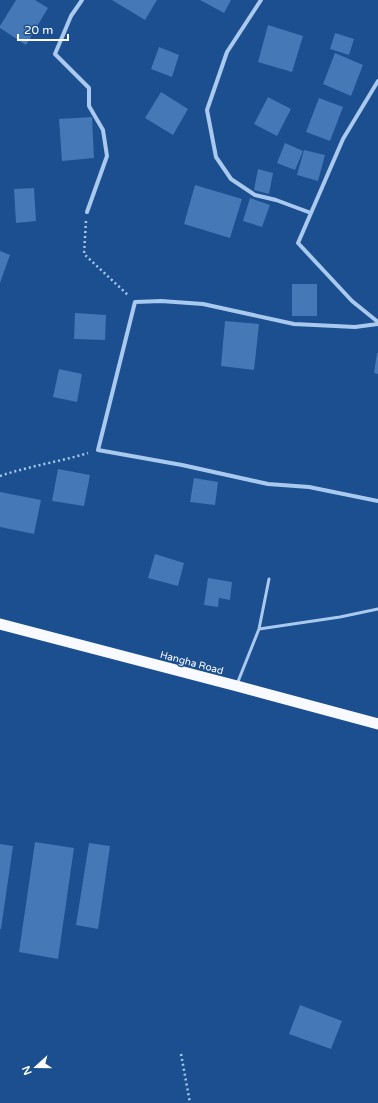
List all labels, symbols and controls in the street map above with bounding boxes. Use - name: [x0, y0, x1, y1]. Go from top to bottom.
- scale bar: [18, 16, 68, 42]
- text: 20 m: [24, 23, 53, 37]
- street label: Hangha Road: [159, 649, 225, 677]
- north arrow: [16, 1047, 56, 1087]
- text: N: [19, 1064, 35, 1077]

